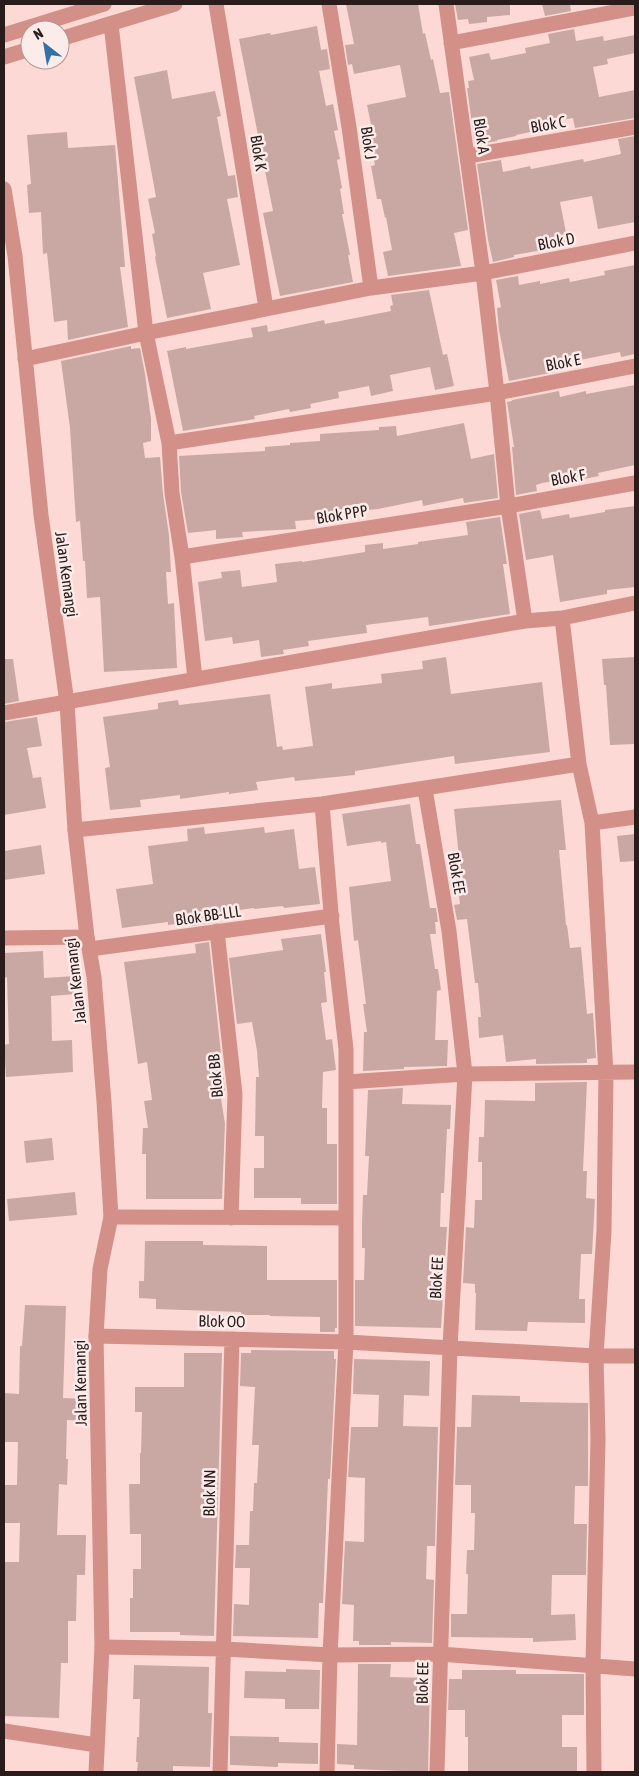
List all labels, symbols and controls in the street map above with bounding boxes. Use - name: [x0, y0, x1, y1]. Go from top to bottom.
- north arrow: [20, 20, 70, 70]
- text: N: [31, 25, 46, 43]
- street label: Blok C: [529, 112, 567, 136]
- street label: Blok A: [471, 117, 493, 155]
- street label: Blok J: [358, 125, 380, 161]
- street label: Blok K: [247, 134, 271, 172]
- street label: Blok D: [536, 229, 576, 253]
- street label: Blok E: [544, 350, 582, 374]
- street label: Blok F: [549, 465, 587, 489]
- street label: Blok PPP: [315, 501, 369, 527]
- street label: Jalan Kemangi: [51, 530, 82, 618]
- street label: Blok EE: [444, 851, 470, 895]
- street label: Blok BB-LLL: [174, 901, 243, 929]
- street label: Jalan Kemangi: [61, 937, 90, 1025]
- street label: Blok BB: [204, 1053, 226, 1098]
- street label: Blok EE: [426, 1256, 446, 1299]
- street label: Blok OO: [198, 1312, 246, 1330]
- street label: Jalan Kemangi: [70, 1340, 91, 1426]
- street label: Blok NN: [200, 1469, 218, 1517]
- street label: Blok EE: [413, 1662, 431, 1704]

